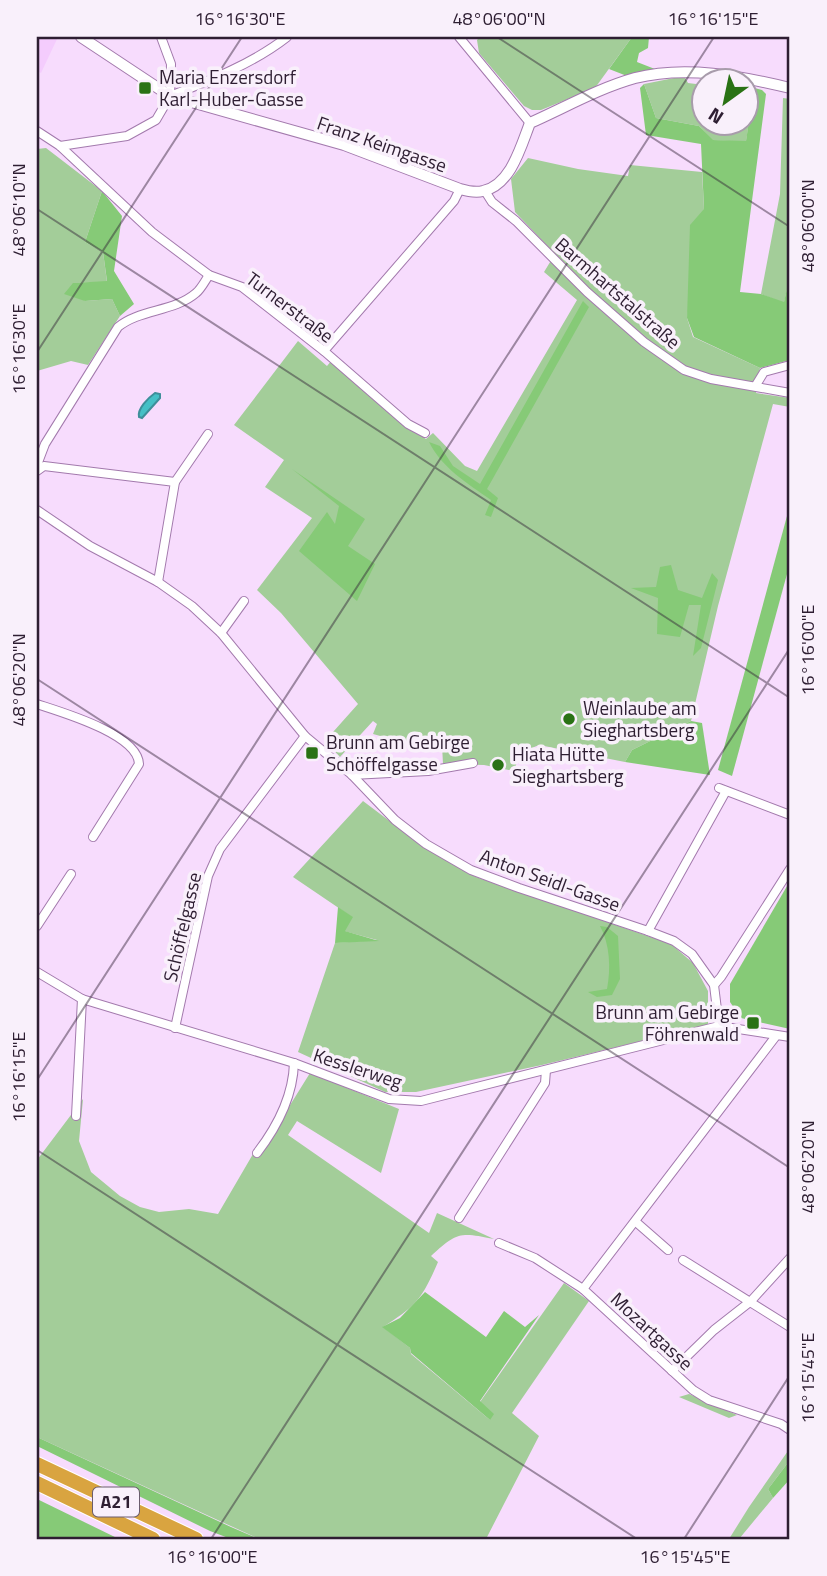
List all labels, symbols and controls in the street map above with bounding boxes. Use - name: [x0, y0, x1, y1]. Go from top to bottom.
- text: 16°16'30"E: [195, 5, 286, 32]
- text: 48°06'00"N: [452, 5, 546, 32]
- text: 16°16'15"E: [668, 5, 759, 32]
- place label: Maria Enzersdorf Karl-Huber-Gasse: [159, 62, 304, 113]
- north arrow: [690, 66, 760, 136]
- marker: Maria Enzersdorf Karl-Huber-Gasse: [137, 80, 153, 96]
- text: N: [702, 101, 729, 132]
- street label: Franz Keimgasse: [313, 108, 451, 179]
- text: 48°06'10"N: [5, 163, 32, 257]
- text: 48°06'00"N: [794, 179, 821, 273]
- street label: Barmhartstalstraße: [549, 230, 688, 355]
- street label: Turnerstraße: [240, 264, 340, 349]
- text: 16°16'30"E: [5, 303, 32, 394]
- text: 16°16'00"E: [794, 604, 821, 695]
- text: 48°06'20"N: [5, 633, 32, 727]
- place label: Weinlaube am Sieghartsberg: [583, 693, 697, 744]
- marker: Weinlaube am Sieghartsberg: [561, 711, 577, 727]
- place label: Brunn am Gebirge Schöffelgasse: [326, 727, 470, 778]
- place label: Hiata Hütte Sieghartsberg: [512, 739, 624, 790]
- marker: Brunn am Gebirge Schöffelgasse: [304, 745, 320, 761]
- marker: Hiata Hütte Sieghartsberg: [490, 757, 506, 773]
- street label: Anton Seidl-Gasse: [476, 841, 625, 918]
- street label: Schöffelgasse: [155, 869, 208, 985]
- place label: Brunn am Gebirge Föhrenwald: [595, 997, 739, 1048]
- marker: Brunn am Gebirge Föhrenwald: [745, 1015, 761, 1031]
- text: 16°16'15"E: [5, 1031, 32, 1122]
- street label: Kesslerweg: [310, 1040, 407, 1096]
- text: 48°06'20"N: [794, 1120, 821, 1214]
- street label: Mozartgasse: [604, 1285, 700, 1377]
- text: 16°15'45"E: [794, 1332, 821, 1423]
- road number: A21: [93, 1488, 139, 1517]
- text: 16°16'00"E: [167, 1543, 258, 1570]
- text: 16°15'45"E: [640, 1543, 731, 1570]

